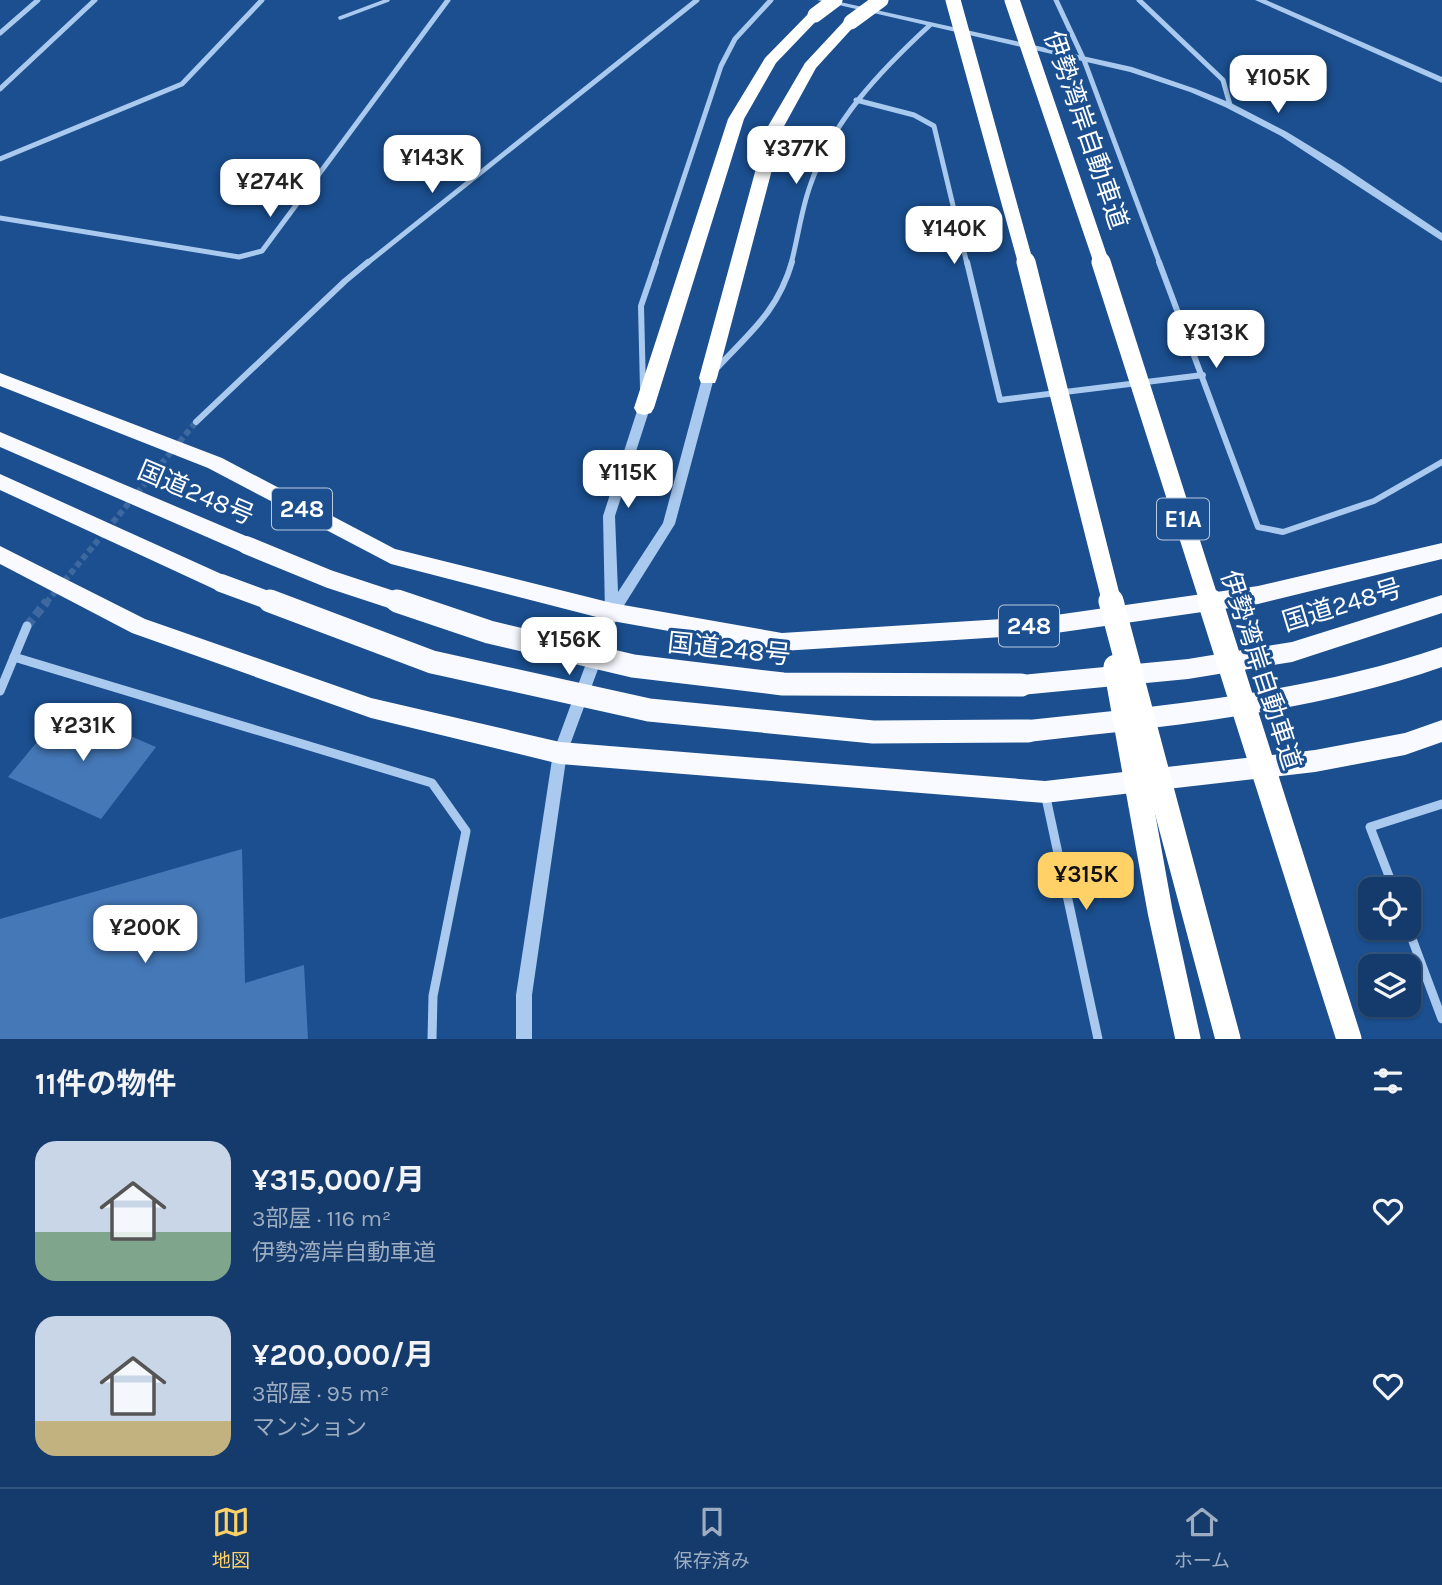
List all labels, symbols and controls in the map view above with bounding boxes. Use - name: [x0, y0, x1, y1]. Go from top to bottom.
- street label: 伊勢湾岸自動車道: [1037, 27, 1135, 233]
- pin: ¥105K: [1229, 55, 1327, 115]
- text: ¥105K: [1246, 64, 1310, 91]
- pin: ¥377K: [747, 127, 845, 186]
- text: ¥377K: [763, 135, 829, 162]
- pin: ¥143K: [383, 136, 481, 195]
- text: ¥143K: [400, 144, 464, 171]
- pin: ¥274K: [221, 160, 319, 219]
- text: ¥274K: [236, 168, 304, 195]
- pin: ¥140K: [905, 206, 1003, 266]
- text: ¥140K: [922, 215, 986, 242]
- pin: ¥313K: [1167, 310, 1265, 370]
- text: ¥313K: [1183, 319, 1249, 346]
- pin: ¥115K: [579, 450, 677, 510]
- street label: 国道248号: [133, 455, 259, 531]
- text: ¥115K: [599, 459, 657, 486]
- road number: 248: [272, 488, 332, 530]
- road number: E1A: [1157, 498, 1209, 540]
- street label: 伊勢湾岸自動車道: [1214, 566, 1308, 774]
- street label: 国道248号: [1278, 572, 1406, 638]
- road number: 248: [999, 606, 1059, 646]
- pin: ¥156K: [520, 618, 618, 677]
- text: ¥156K: [537, 626, 601, 653]
- street label: 国道248号: [666, 627, 792, 671]
- pin: ¥231K: [34, 704, 132, 763]
- text: ¥231K: [51, 712, 115, 739]
- pin: ¥315K: [1037, 852, 1135, 912]
- text: ¥315K: [1054, 861, 1118, 888]
- map controls: [1358, 877, 1421, 1017]
- button: locate: [1358, 877, 1421, 940]
- pin: ¥200K: [96, 906, 194, 965]
- text: ¥200K: [109, 914, 181, 941]
- button: layers: [1358, 954, 1421, 1017]
- icon: filters: [1369, 1062, 1407, 1100]
- text: 11件の物件: [35, 1066, 176, 1102]
- text: ¥315,000/月: [252, 1162, 425, 1198]
- icon: home: [91, 1169, 175, 1253]
- icon: heart: [1369, 1192, 1407, 1230]
- text: 3部屋 · 116 m²: [252, 1205, 391, 1232]
- text: 伊勢湾岸自動車道: [252, 1239, 436, 1266]
- text: ¥200,000/月: [252, 1337, 434, 1373]
- icon: home: [91, 1344, 175, 1428]
- icon: heart: [1369, 1367, 1407, 1405]
- text: 3部屋 · 95 m²: [252, 1380, 389, 1407]
- text: マンション: [252, 1414, 367, 1441]
- tab: 地図: [212, 1503, 250, 1572]
- tab: 保存済み: [674, 1503, 750, 1572]
- tab: ホーム: [1174, 1503, 1230, 1572]

